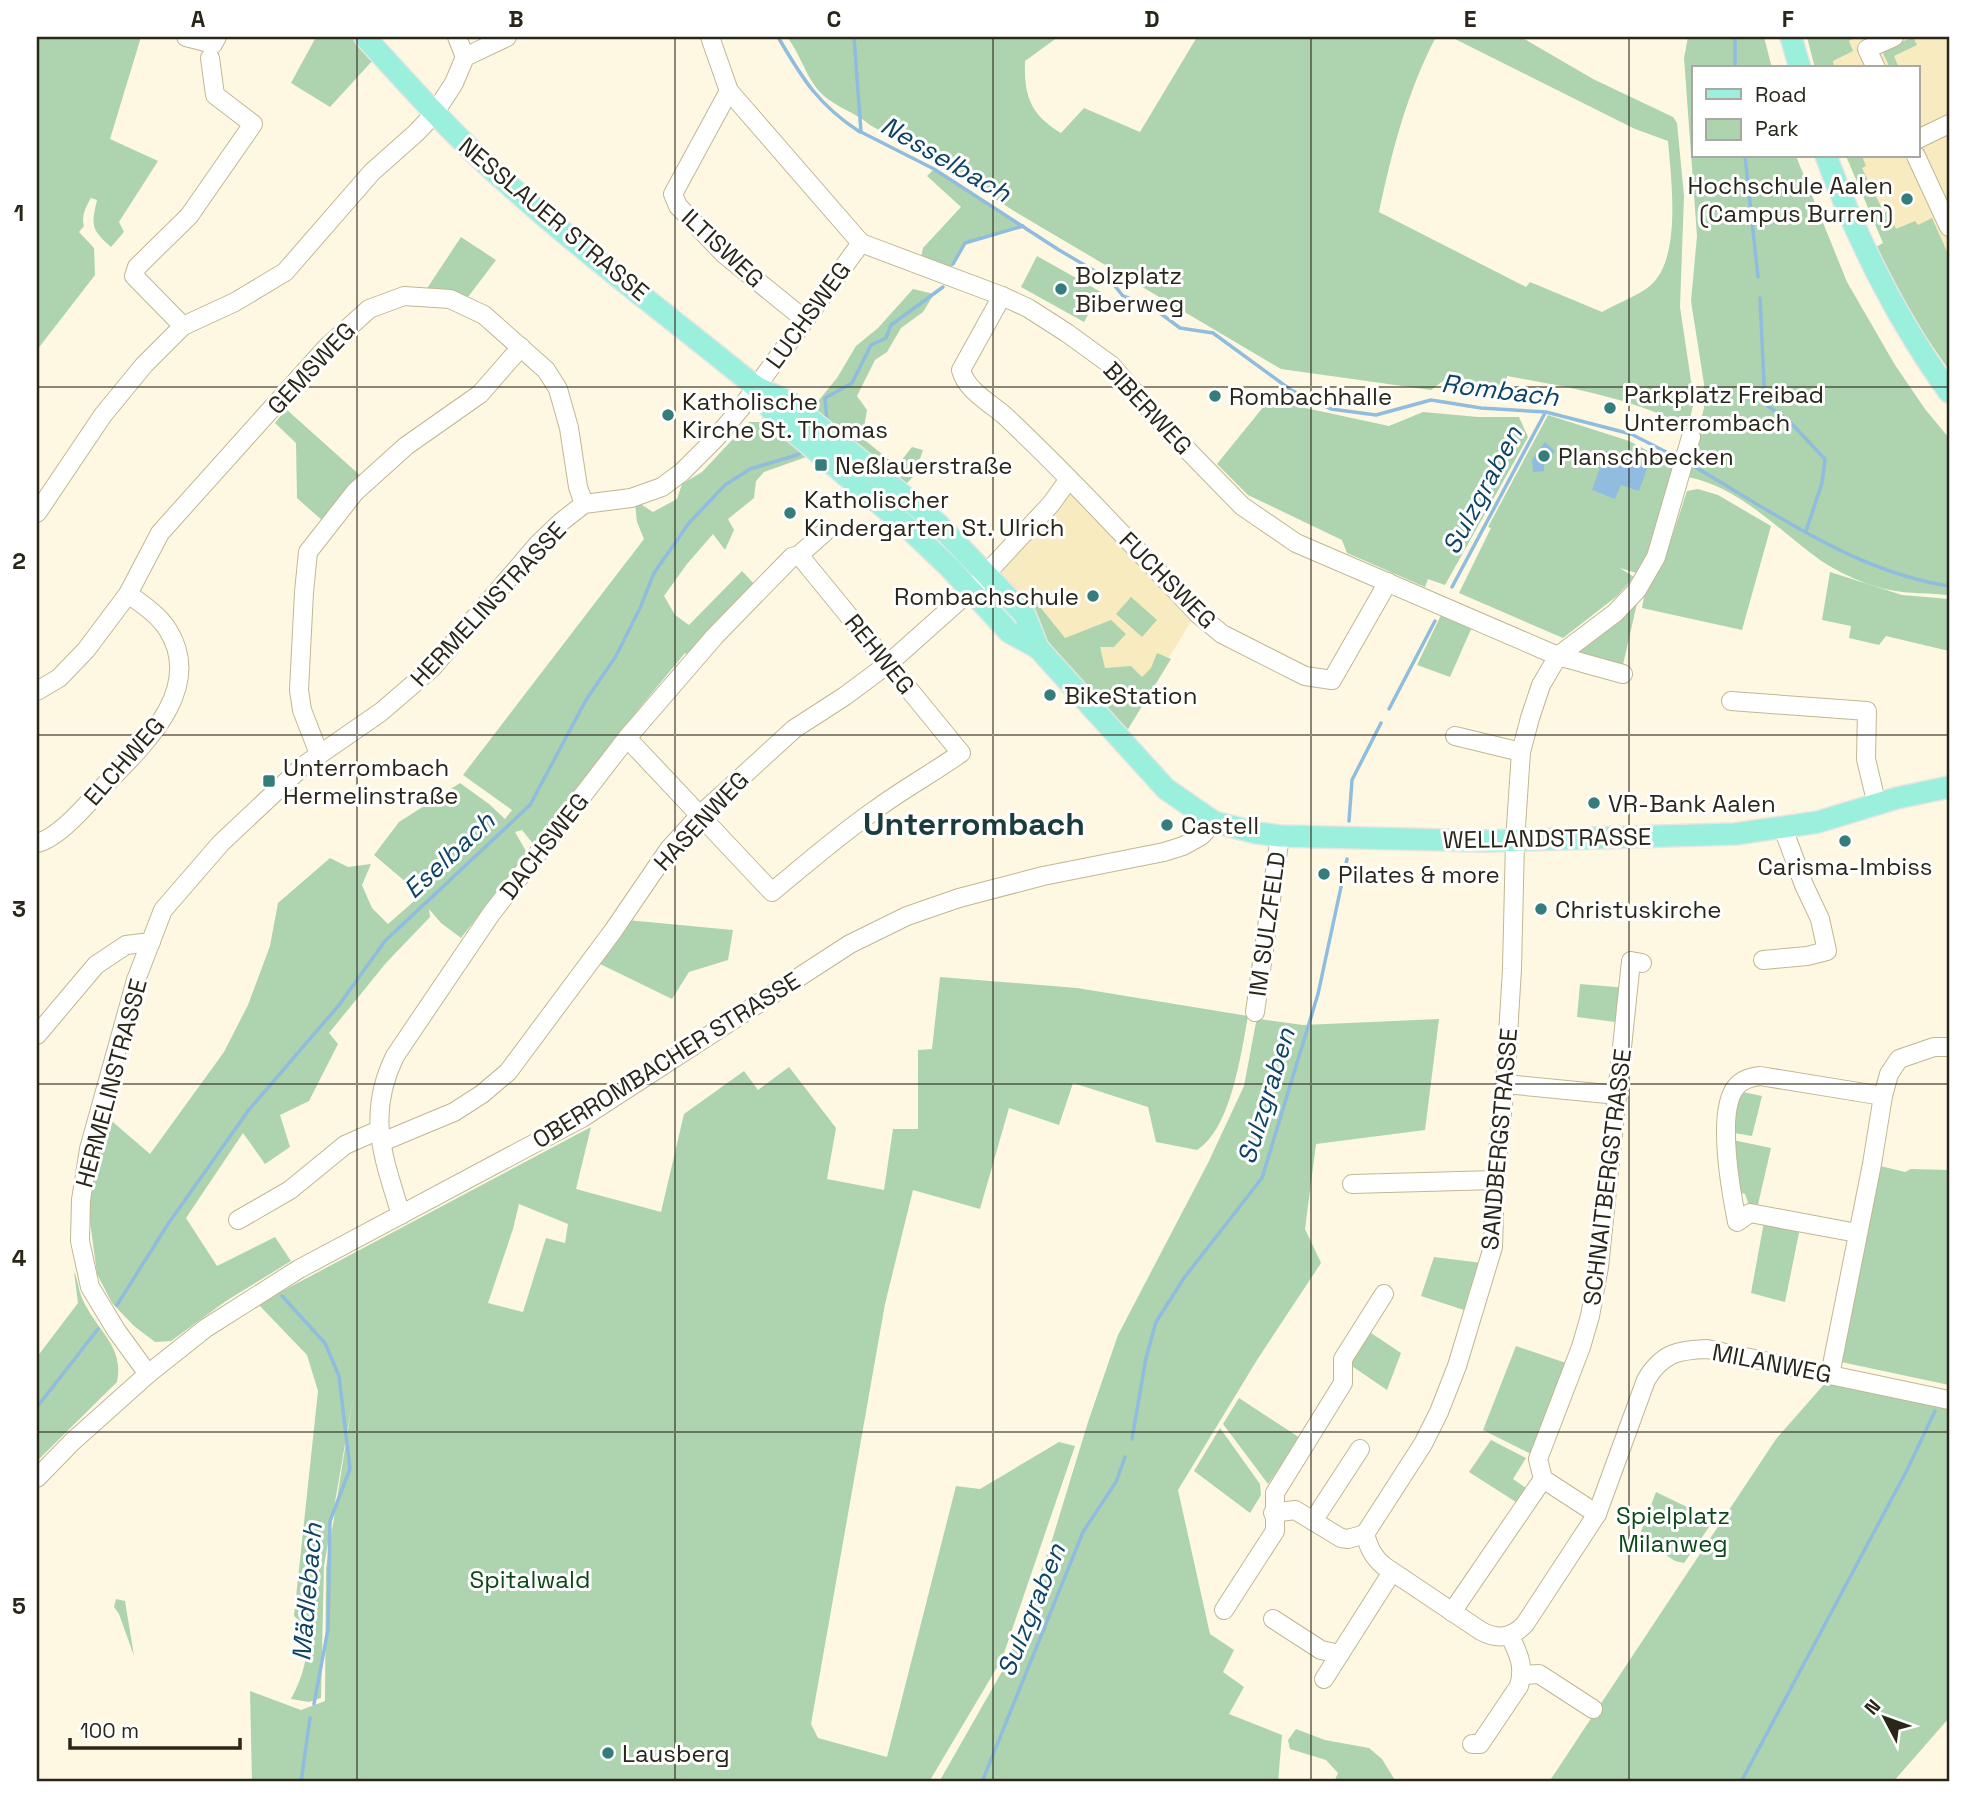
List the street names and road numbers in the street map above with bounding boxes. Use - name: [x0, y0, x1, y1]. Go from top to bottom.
- street label: NESSLAUER STRASSE: [453, 130, 655, 308]
- street label: ILTISWEG: [675, 202, 771, 294]
- street label: LUCHSWEG: [759, 255, 857, 375]
- street label: GEMSWEG: [260, 315, 362, 421]
- street label: BIBERWEG: [1097, 355, 1199, 461]
- street label: HERMELINSTRASSE: [403, 515, 573, 693]
- street label: FUCHSWEG: [1113, 525, 1223, 635]
- street label: REHWEG: [838, 607, 922, 701]
- street label: ELCHWEG: [77, 710, 171, 812]
- street label: HASENWEG: [647, 765, 755, 877]
- street label: DACHSWEG: [493, 786, 595, 906]
- street label: WELLANDSTRASSE: [1442, 821, 1652, 855]
- street label: IM SULZFELD: [1241, 850, 1293, 998]
- street label: OBERROMBACHER STRASSE: [526, 965, 806, 1155]
- street label: HERMELINSTRASSE: [68, 975, 154, 1191]
- street label: SANDBERGSTRASSE: [1474, 1027, 1524, 1251]
- street label: SCHNAITBERGSTRASSE: [1576, 1047, 1638, 1307]
- street label: MILANWEG: [1710, 1336, 1834, 1390]

